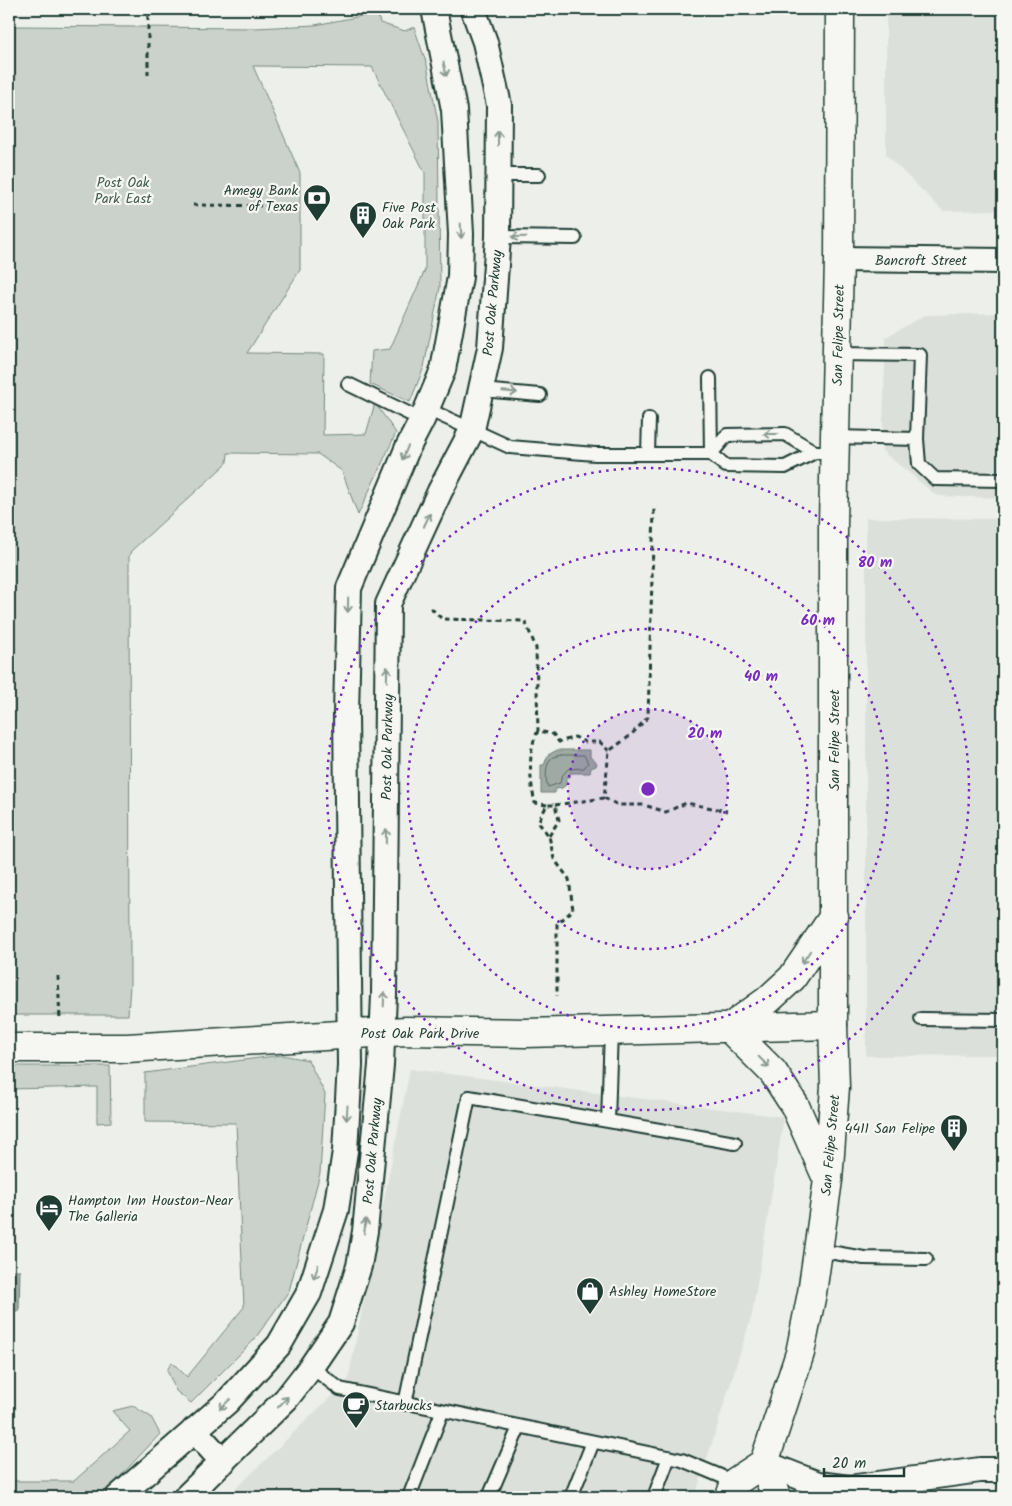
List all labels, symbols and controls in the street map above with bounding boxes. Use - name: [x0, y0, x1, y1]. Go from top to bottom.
- one-way arrow: [441, 61, 450, 77]
- one-way arrow: [493, 130, 503, 146]
- park label: Post Oak Park East: [94, 172, 152, 210]
- place label: Amegy Bank of Texas: [224, 180, 298, 218]
- bank icon: Amegy Bank of Texas: [302, 183, 332, 222]
- place label: Five Post Oak Park: [382, 197, 436, 235]
- building icon: Five Post Oak Park: [348, 200, 378, 239]
- one-way arrow: [456, 222, 466, 239]
- one-way arrow: [511, 232, 527, 242]
- street label: Post Oak Parkway: [477, 249, 509, 357]
- street label: Bancroft Street: [875, 250, 968, 272]
- street label: San Felipe Street: [827, 283, 851, 386]
- one-way arrow: [502, 388, 518, 397]
- one-way arrow: [763, 430, 779, 439]
- one-way arrow: [400, 445, 410, 460]
- one-way arrow: [422, 513, 432, 528]
- text: 80 m: [858, 551, 892, 575]
- one-way arrow: [344, 596, 353, 612]
- text: 60 m: [801, 609, 835, 633]
- text: 40 m: [744, 665, 778, 689]
- one-way arrow: [383, 666, 392, 682]
- street label: San Felipe Street: [824, 689, 846, 791]
- street label: Post Oak Parkway: [376, 693, 400, 800]
- text: 20 m: [688, 722, 722, 746]
- centre of rings: [639, 780, 657, 798]
- one-way arrow: [381, 829, 391, 845]
- one-way arrow: [801, 949, 811, 963]
- one-way arrow: [379, 991, 388, 1007]
- street label: Post Oak Park Drive: [361, 1023, 480, 1045]
- one-way arrow: [758, 1056, 770, 1068]
- street label: San Felipe Street: [816, 1093, 846, 1197]
- street label: Post Oak Parkway: [357, 1097, 389, 1205]
- one-way arrow: [343, 1105, 352, 1121]
- building icon: 4411 San Felipe: [939, 1113, 969, 1152]
- place label: 4411 San Felipe: [845, 1118, 936, 1140]
- place label: Hampton Inn Houston-Near The Galleria: [68, 1190, 234, 1228]
- hotel icon: Hampton Inn Houston-Near The Galleria: [34, 1193, 64, 1232]
- one-way arrow: [360, 1219, 370, 1235]
- one-way arrow: [310, 1263, 320, 1279]
- shop icon: Ashley HomeStore: [575, 1276, 605, 1315]
- place label: Ashley HomeStore: [609, 1281, 717, 1303]
- cafe icon: Starbucks: [341, 1390, 371, 1429]
- one-way arrow: [277, 1395, 289, 1408]
- place label: Starbucks: [375, 1395, 432, 1417]
- one-way arrow: [218, 1398, 231, 1410]
- scale bar: [824, 1446, 904, 1478]
- text: 20 m: [832, 1452, 866, 1476]

